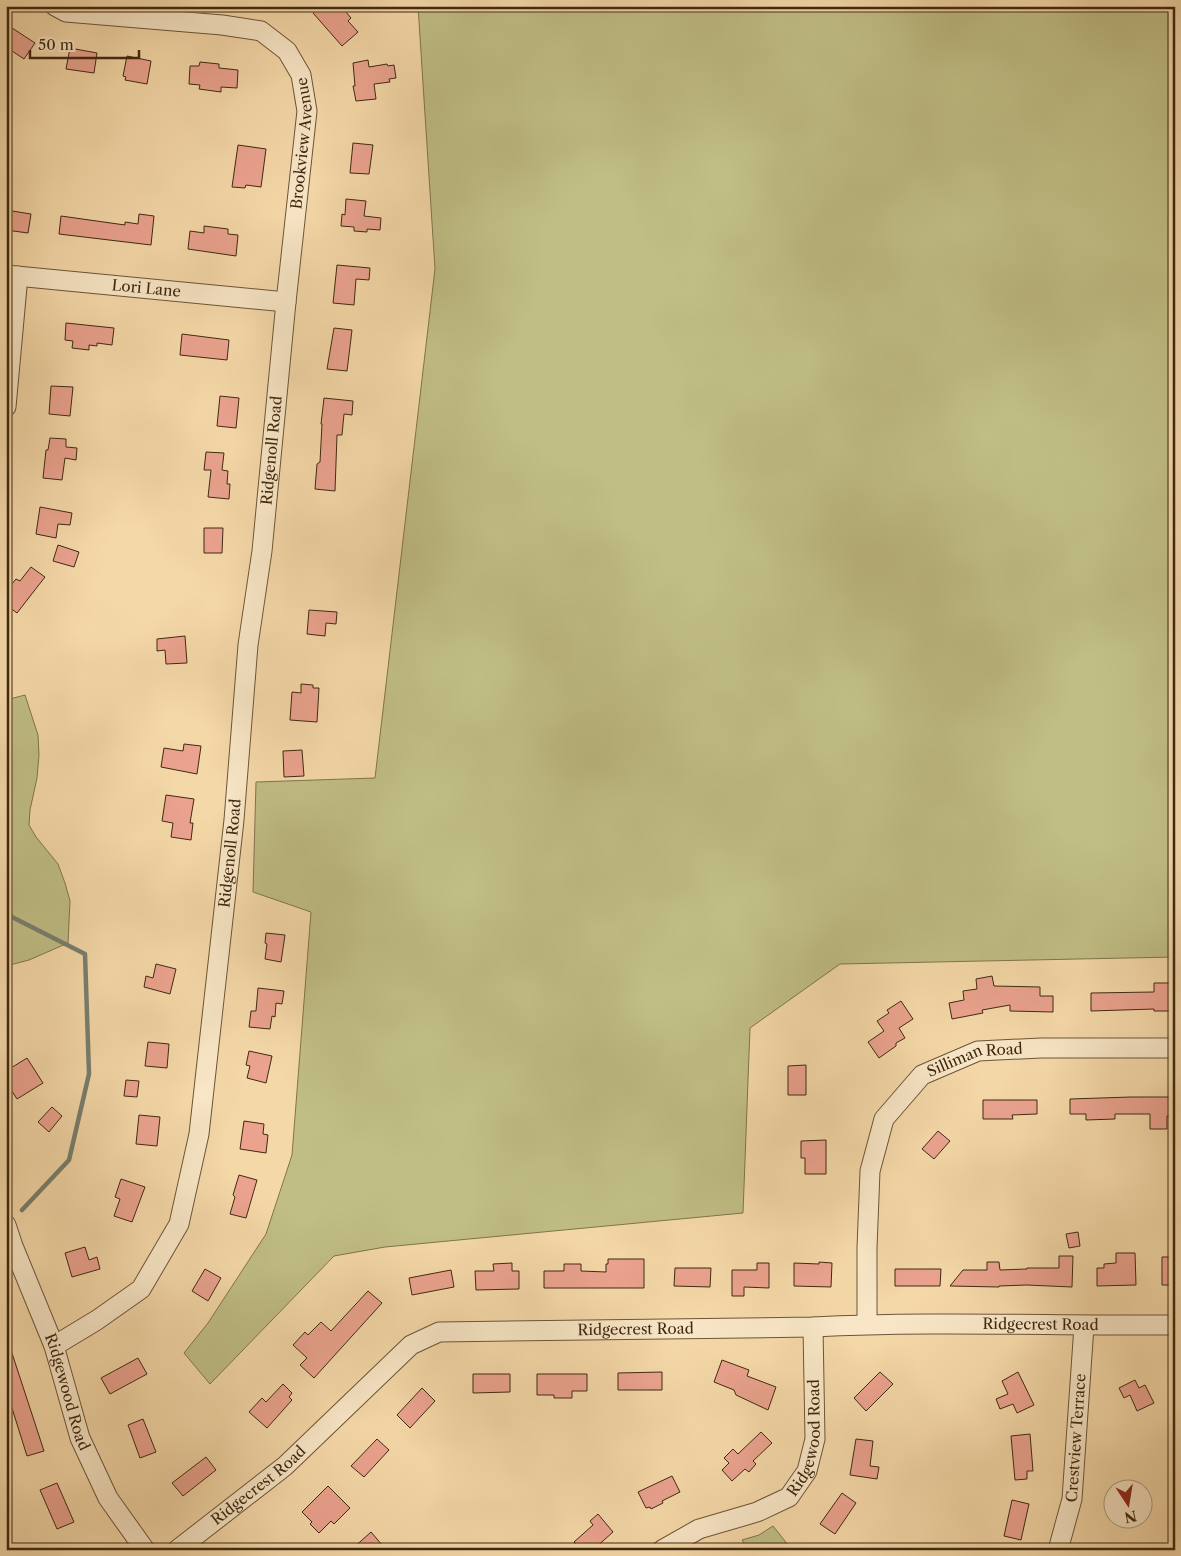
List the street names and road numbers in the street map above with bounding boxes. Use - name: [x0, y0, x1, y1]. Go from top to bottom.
- street label: Brookview Avenue: [286, 76, 316, 210]
- street label: Lori Lane: [111, 275, 182, 301]
- street label: Ridgenoll Road: [256, 395, 286, 506]
- street label: Ridgenoll Road: [214, 798, 245, 909]
- street label: Silliman Road: [924, 1039, 1023, 1081]
- street label: Ridgecrest Road: [982, 1314, 1099, 1334]
- street label: Ridgecrest Road: [577, 1319, 694, 1339]
- street label: Ridgewood Road: [41, 1330, 95, 1453]
- street label: Crestview Terrace: [1062, 1373, 1090, 1503]
- street label: Ridgewood Road: [782, 1379, 824, 1500]
- street label: Ridgecrest Road: [207, 1441, 309, 1529]

